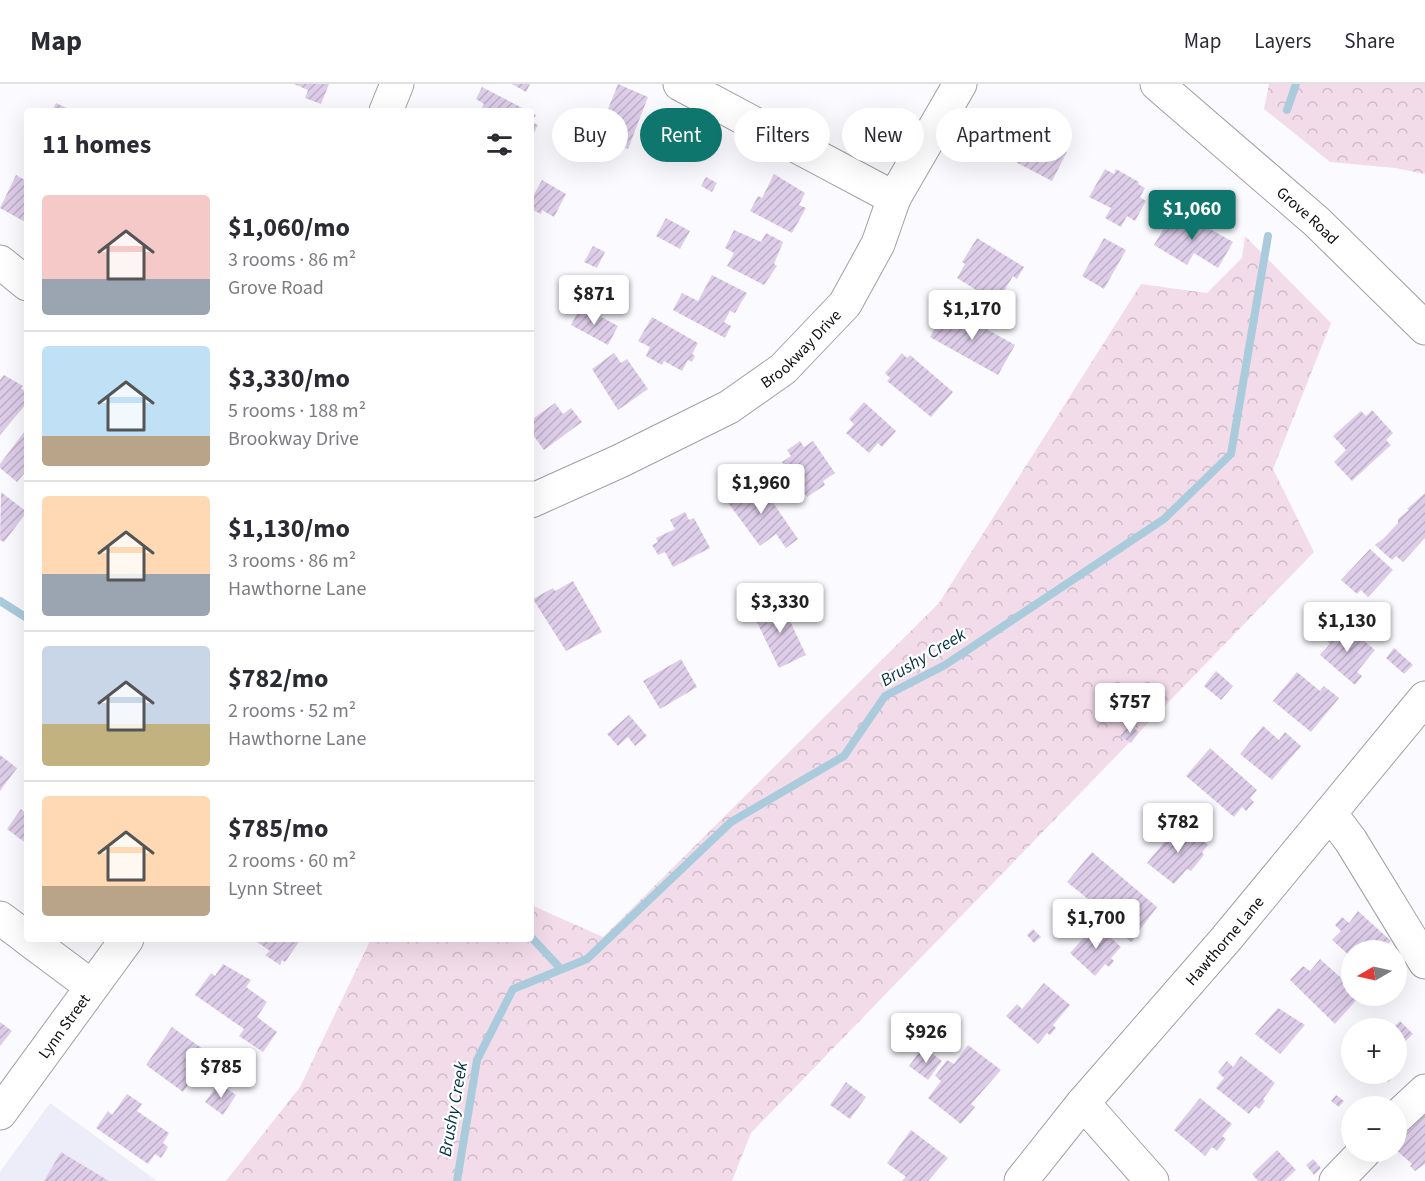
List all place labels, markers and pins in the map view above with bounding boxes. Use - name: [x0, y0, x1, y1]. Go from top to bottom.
- pin: $1,060: [1143, 190, 1241, 241]
- pin: $871: [558, 275, 630, 326]
- pin: $1,170: [923, 290, 1021, 341]
- pin: $1,960: [712, 464, 810, 515]
- pin: $3,330: [731, 583, 829, 634]
- pin: $1,130: [1298, 602, 1396, 653]
- pin: $757: [1094, 683, 1166, 734]
- pin: $782: [1142, 803, 1214, 854]
- pin: $1,700: [1047, 899, 1145, 950]
- pin: $926: [890, 1013, 962, 1064]
- pin: $785: [185, 1048, 257, 1099]

